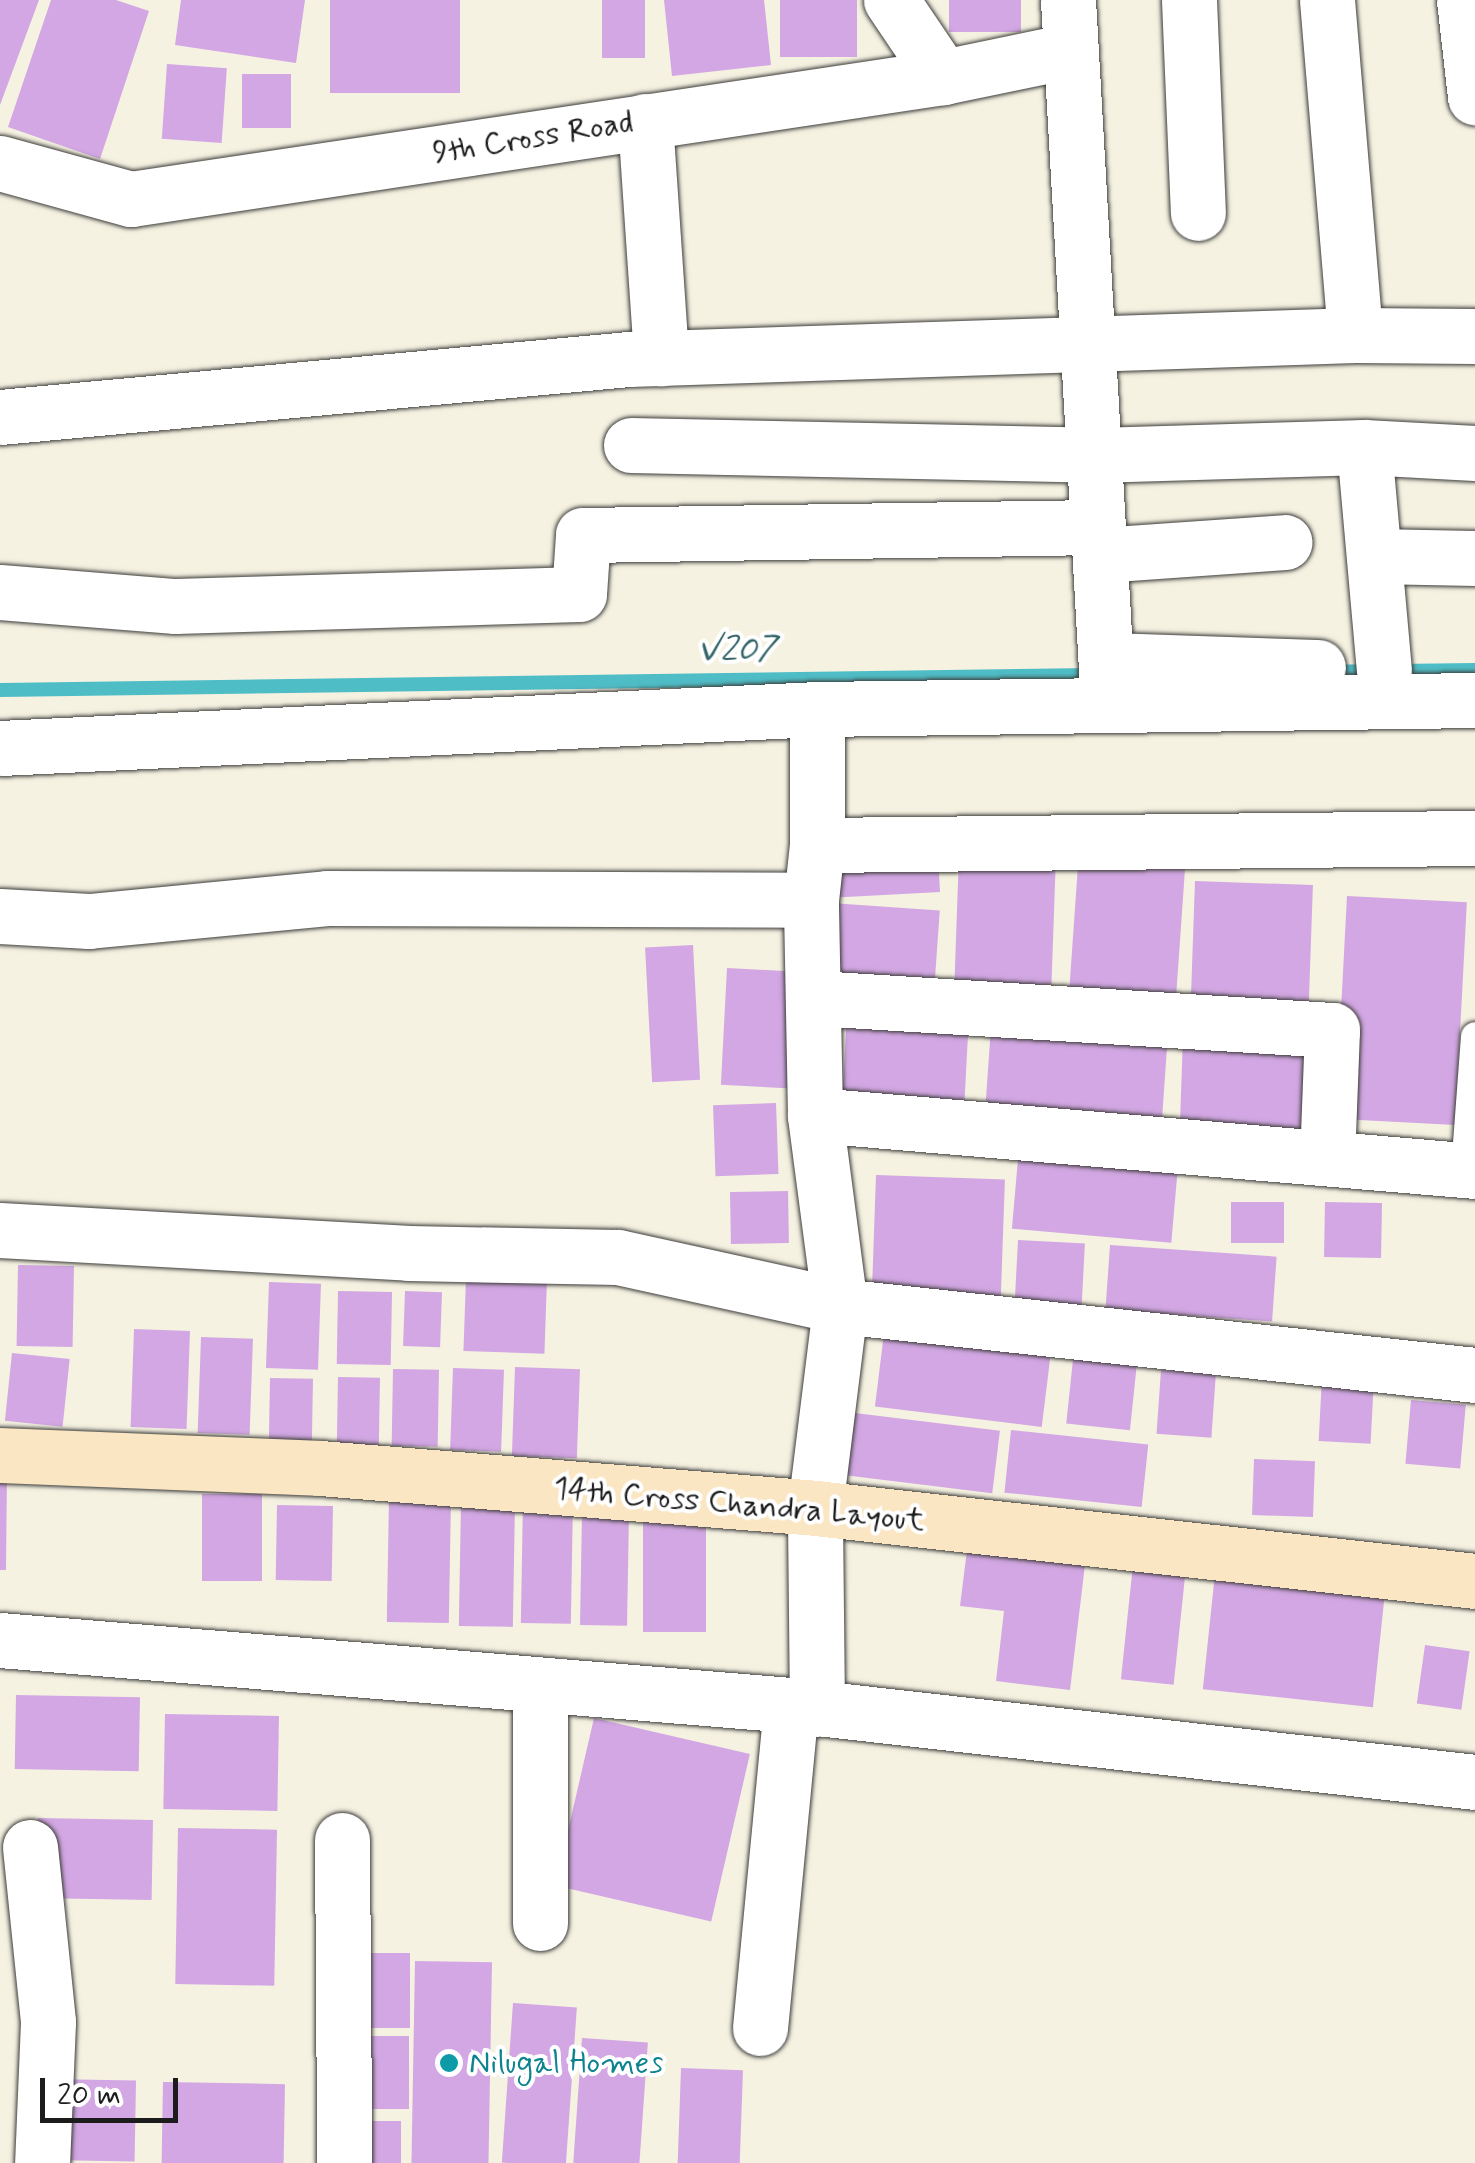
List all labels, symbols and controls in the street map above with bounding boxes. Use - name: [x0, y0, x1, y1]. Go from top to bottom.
- street label: 9th Cross Road: [431, 103, 635, 173]
- water label: V207: [697, 628, 777, 672]
- street label: 14th Cross Chandra Layout: [546, 1469, 932, 1541]
- place label: Nilugal Homes: [469, 2044, 661, 2082]
- marker: Nilugal Homes: [438, 2052, 460, 2074]
- scale bar: [45, 2058, 182, 2120]
- text: 20 m: [57, 2076, 121, 2115]

